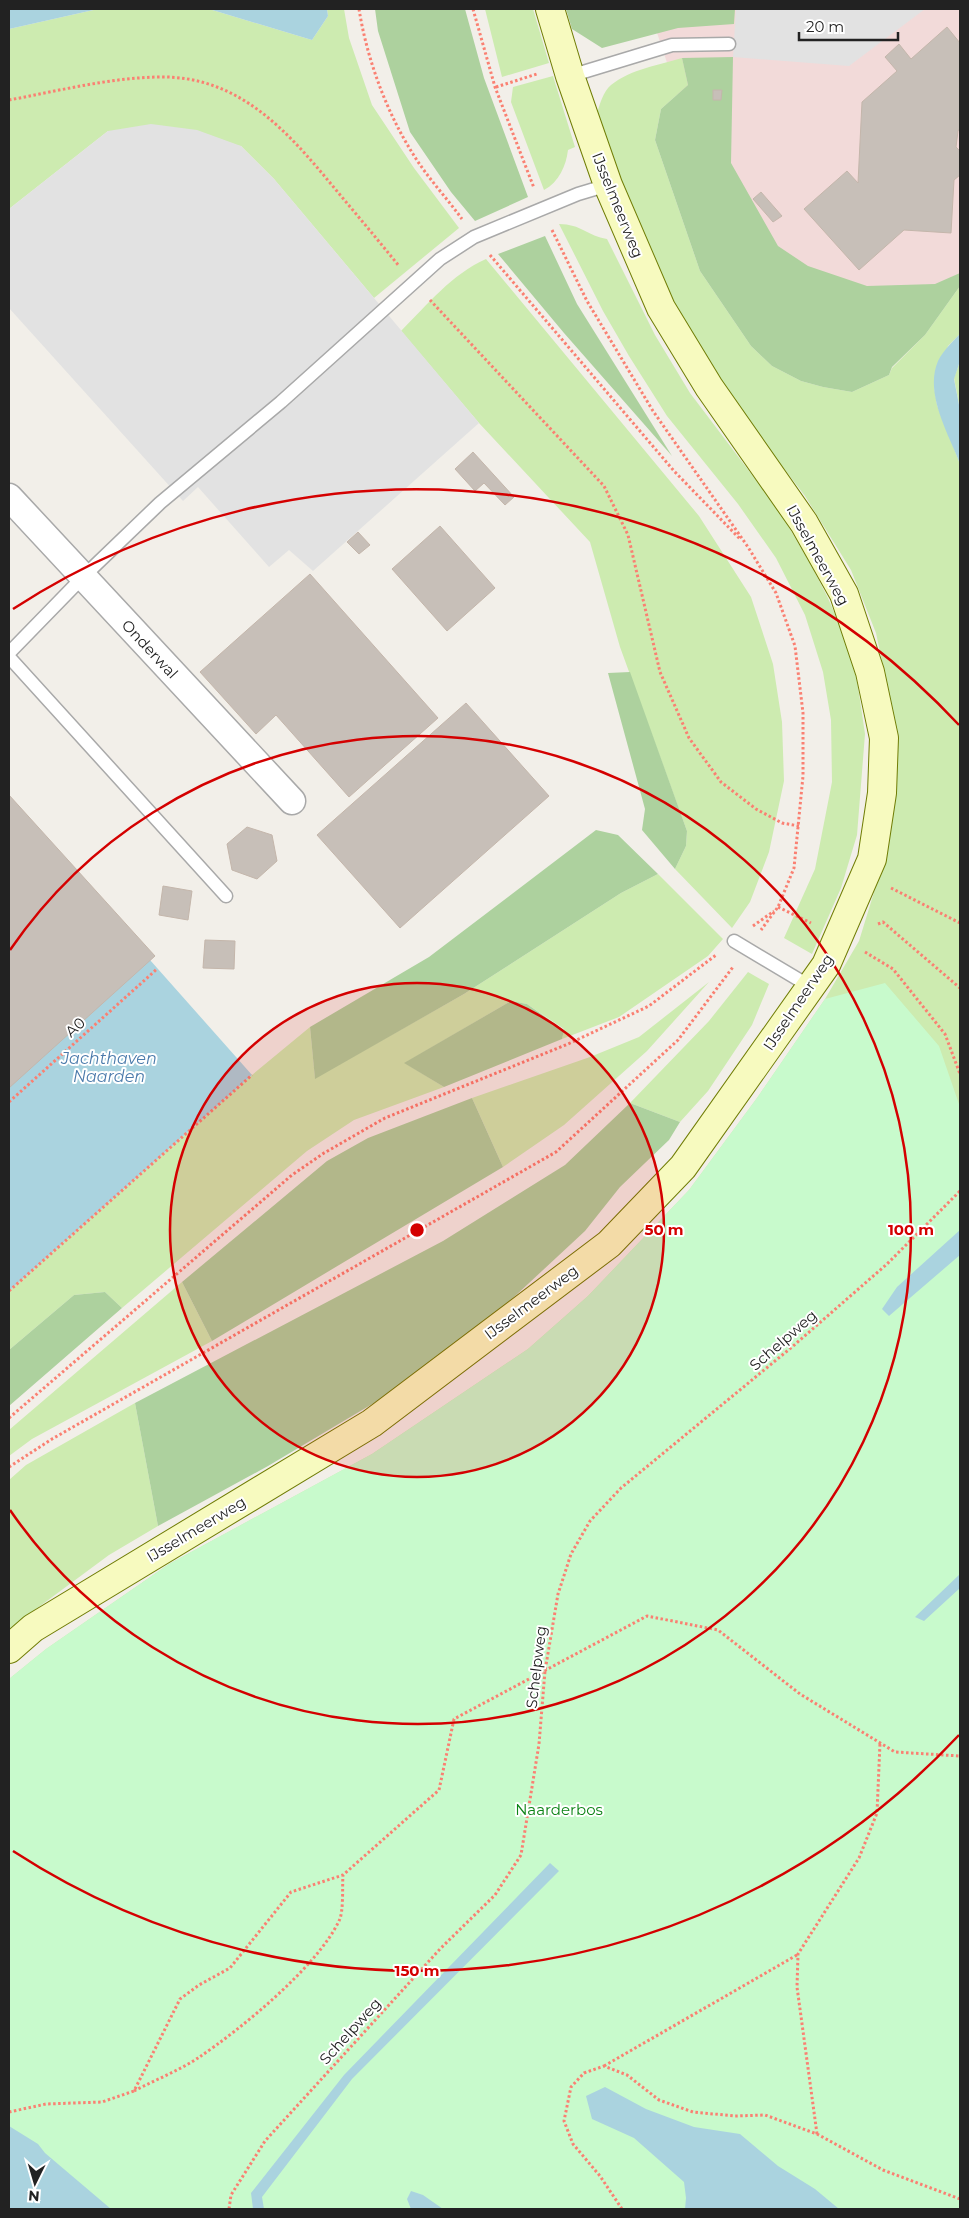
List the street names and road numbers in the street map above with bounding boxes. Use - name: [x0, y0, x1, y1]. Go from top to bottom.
- street label: IJsselmeerweg: [588, 149, 648, 261]
- street label: IJsselmeerweg: [782, 501, 854, 609]
- street label: Onderwal: [118, 615, 182, 683]
- street label: IJsselmeerweg: [759, 950, 837, 1054]
- street label: A0: [61, 1013, 89, 1041]
- street label: IJsselmeerweg: [480, 1261, 582, 1343]
- street label: Schelpweg: [745, 1306, 821, 1374]
- street label: IJsselmeerweg: [143, 1492, 249, 1566]
- street label: Schelpweg: [522, 1625, 550, 1709]
- street label: Schelpweg: [315, 1994, 385, 2068]

